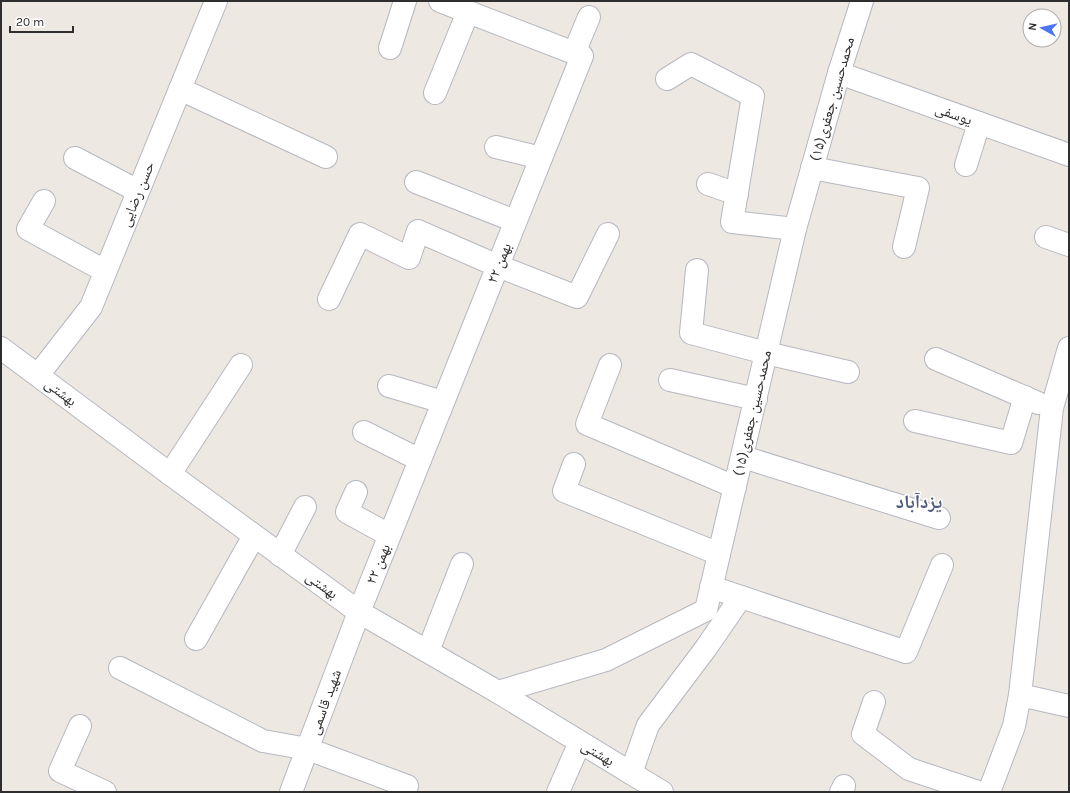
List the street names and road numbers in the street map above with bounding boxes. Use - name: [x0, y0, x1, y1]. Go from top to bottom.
- street label: محمدحسین جعفری(۱۵): [806, 35, 859, 163]
- street label: یوسفی: [933, 99, 975, 130]
- street label: حسن رضایی: [116, 158, 159, 230]
- street label: ۲۲ بهمن: [483, 240, 516, 286]
- street label: محمدحسین جعفری(۱۵): [729, 348, 776, 478]
- street label: بهشتی: [41, 374, 81, 411]
- street label: ۲۲ بهمن: [362, 541, 395, 587]
- street label: بهشتی: [302, 567, 342, 604]
- street label: شهید قاسمی: [305, 667, 346, 737]
- street label: بهشتی: [578, 736, 618, 771]

